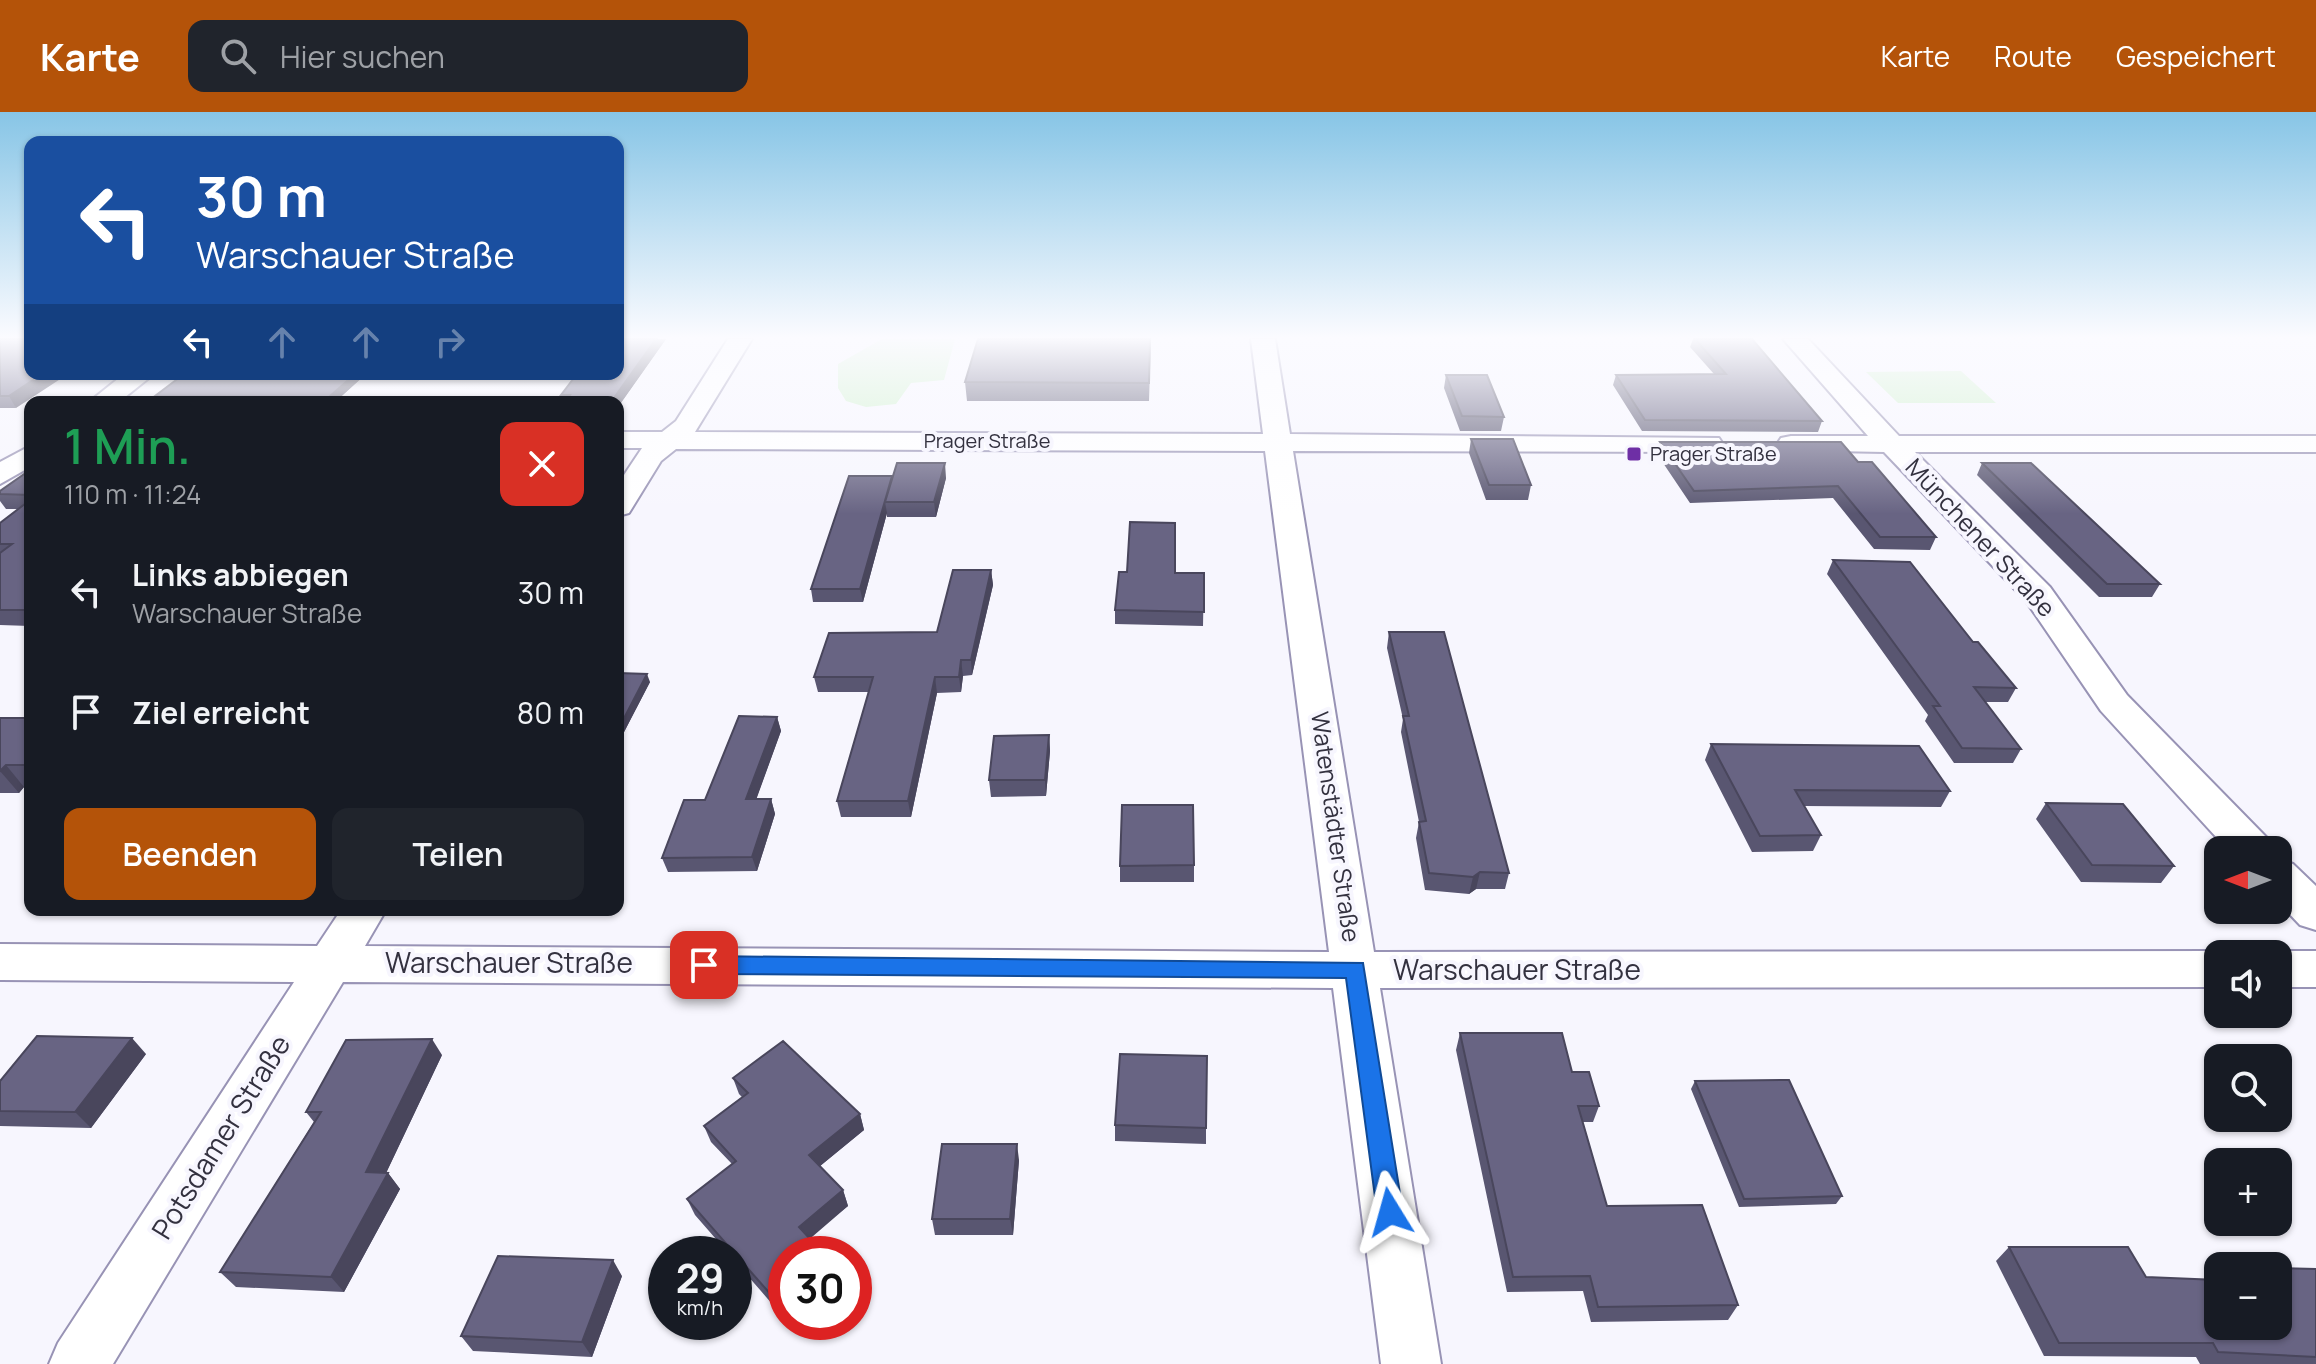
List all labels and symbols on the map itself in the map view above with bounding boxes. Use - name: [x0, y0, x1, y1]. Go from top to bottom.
- street label: Prager Straße: [924, 427, 1050, 454]
- place label: Prager Straße: [1650, 440, 1777, 467]
- marker: Prager Straße: [1625, 445, 1643, 463]
- street label: Münchener Straße: [1899, 450, 2063, 623]
- street label: Watenstädter Straße: [1304, 709, 1369, 944]
- north arrow: [2204, 836, 2292, 924]
- pin: [670, 931, 738, 999]
- street label: Warschauer Straße: [385, 943, 633, 981]
- street label: Warschauer Straße: [1393, 950, 1641, 988]
- street label: Potsdamer Straße: [142, 1027, 298, 1246]
- position arrow: [1348, 1170, 1432, 1254]
- speed limit sign: 30: [768, 1236, 872, 1340]

